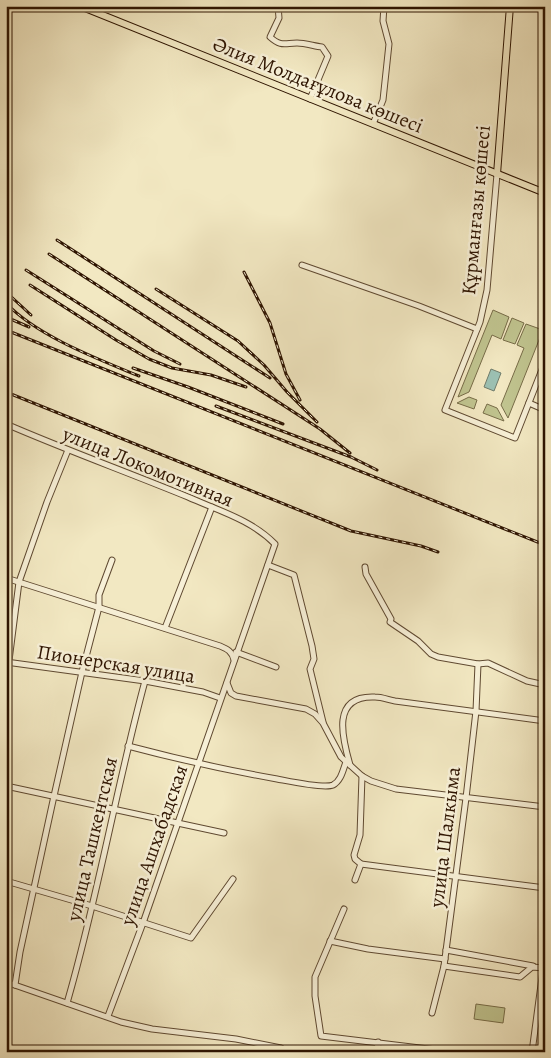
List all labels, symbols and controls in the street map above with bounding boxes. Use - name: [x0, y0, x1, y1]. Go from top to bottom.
- street label: Әлия Молдағұлова көшесі: [209, 30, 427, 140]
- street label: Құрманғазы көшесі: [455, 124, 497, 296]
- street label: улица Локомотивная: [58, 420, 237, 514]
- street label: Пионерская улица: [35, 638, 198, 690]
- street label: улица Ташкентская: [60, 754, 124, 925]
- street label: улица Ашхабадская: [114, 761, 194, 930]
- street label: улица Шалкыма: [423, 764, 467, 910]

